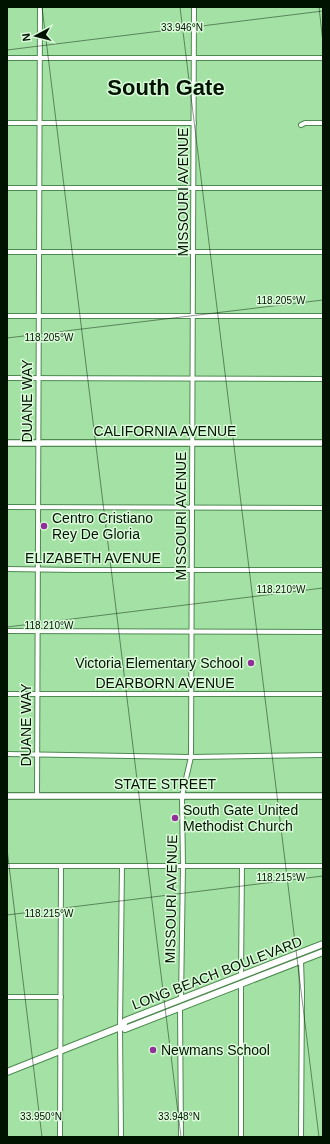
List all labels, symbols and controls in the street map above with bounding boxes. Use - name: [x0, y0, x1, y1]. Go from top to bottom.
- north arrow: [16, 16, 56, 56]
- text: 33.946°N: [161, 22, 203, 33]
- text: N: [20, 32, 33, 42]
- district label: South Gate: [107, 75, 225, 100]
- street label: MISSOURI AVENUE: [175, 128, 191, 256]
- text: 118.205°W: [257, 295, 306, 306]
- text: 118.205°W: [25, 332, 74, 343]
- street label: DUANE WAY: [19, 359, 35, 443]
- street label: CALIFORNIA AVENUE: [94, 423, 236, 439]
- street label: MISSOURI AVENUE: [173, 452, 189, 580]
- place label: Centro Cristiano Rey De Gloria: [52, 510, 153, 542]
- marker: Centro Cristiano Rey De Gloria: [39, 521, 49, 531]
- street label: ELIZABETH AVENUE: [25, 550, 161, 566]
- text: 118.210°W: [257, 584, 306, 595]
- text: 118.210°W: [25, 620, 74, 631]
- place label: Victoria Elementary School: [75, 655, 243, 671]
- marker: Victoria Elementary School: [246, 658, 256, 668]
- street label: DEARBORN AVENUE: [96, 675, 235, 691]
- street label: DUANE WAY: [18, 683, 34, 767]
- street label: STATE STREET: [114, 776, 217, 792]
- place label: South Gate United Methodist Church: [183, 802, 298, 834]
- marker: South Gate United Methodist Church: [170, 813, 180, 823]
- street label: MISSOURI AVENUE: [162, 834, 180, 964]
- text: 118.215°W: [257, 872, 306, 883]
- text: 118.215°W: [25, 908, 74, 919]
- street label: LONG BEACH BOULEVARD: [130, 933, 304, 1013]
- place label: Newmans School: [161, 1042, 270, 1058]
- marker: Newmans School: [148, 1045, 158, 1055]
- text: 33.950°N: [20, 1111, 62, 1122]
- text: 33.948°N: [158, 1111, 200, 1122]

